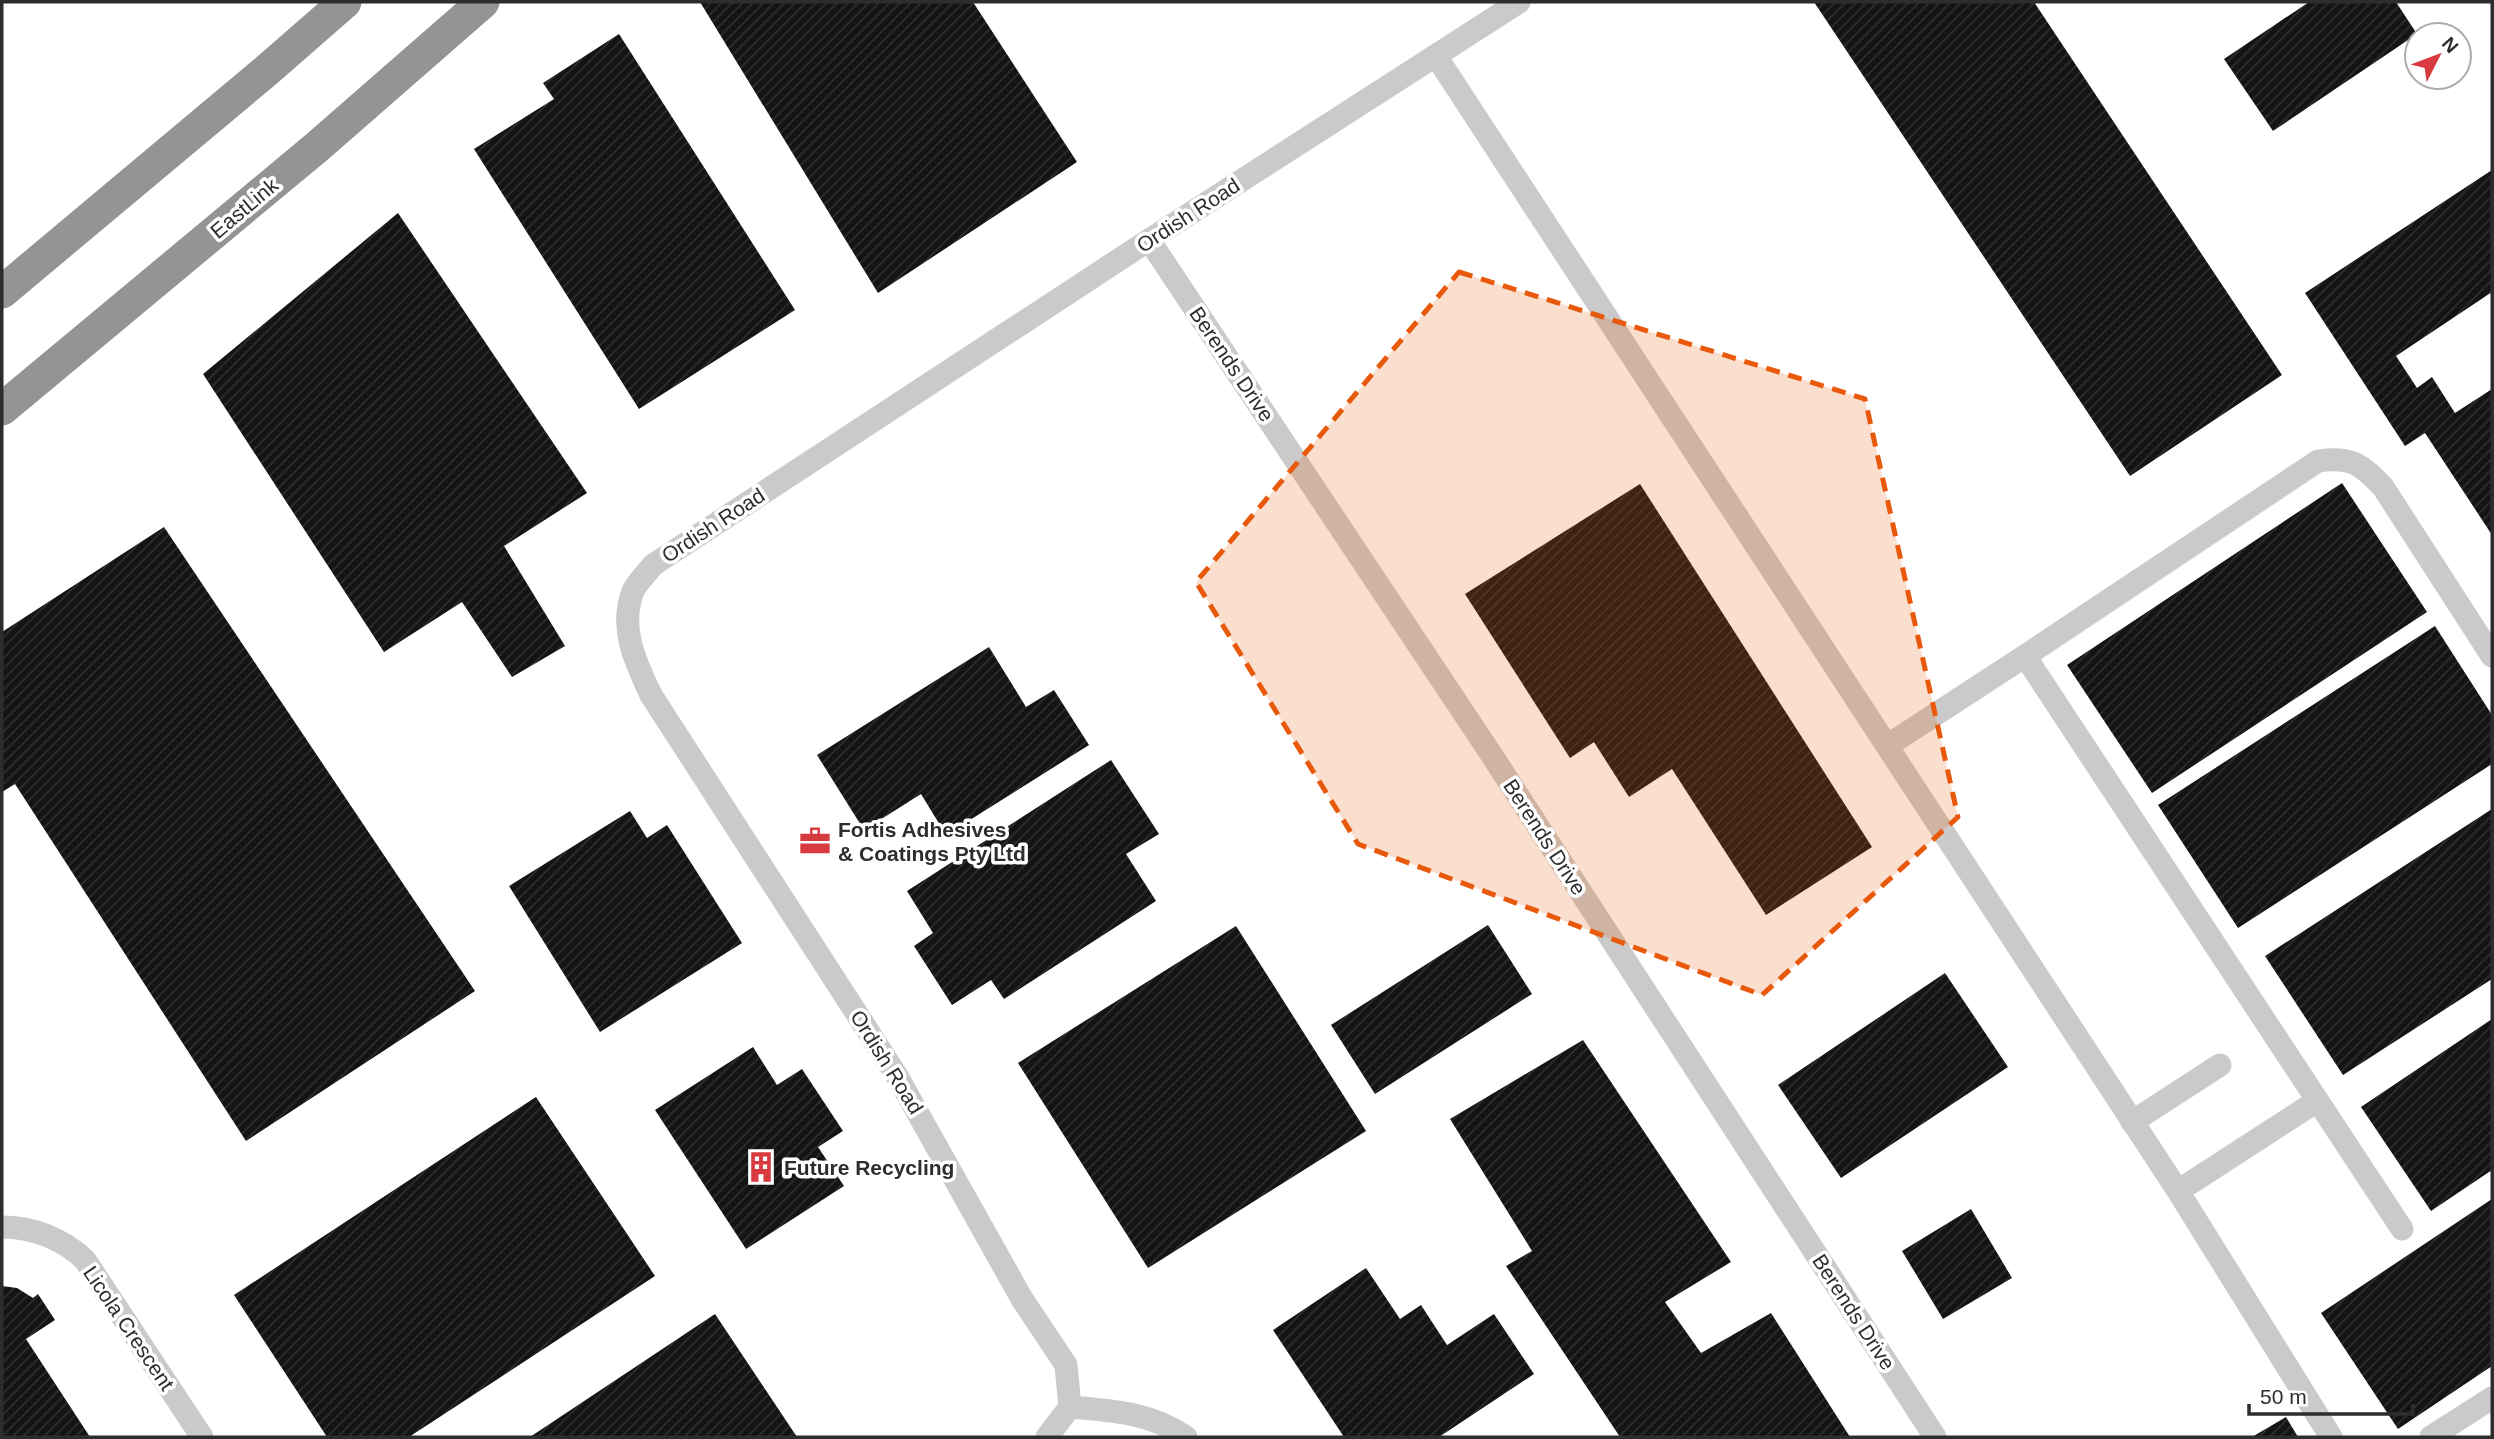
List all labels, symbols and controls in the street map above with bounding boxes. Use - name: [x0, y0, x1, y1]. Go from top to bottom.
- north arrow: [2403, 21, 2473, 91]
- text: N: [2438, 33, 2463, 57]
- street label: EastLink: [206, 173, 283, 243]
- street label: Ordish Road: [1132, 173, 1244, 257]
- street label: Berends Drive: [1185, 302, 1279, 426]
- street label: Ordish Road: [657, 483, 769, 567]
- street label: Berends Drive: [1499, 775, 1591, 899]
- place label: Fortis Adhesives & Coatings Pty Ltd: [838, 818, 1026, 865]
- office icon: Fortis Adhesives & Coatings Pty Ltd: [798, 824, 832, 858]
- street label: Ordish Road: [846, 1006, 928, 1118]
- building icon: Future Recycling: [744, 1150, 778, 1184]
- place label: Future Recycling: [784, 1156, 954, 1179]
- street label: Berends Drive: [1808, 1250, 1900, 1374]
- street label: Licola Crescent: [79, 1262, 179, 1395]
- scale bar: [2249, 1372, 2414, 1416]
- text: 50 m: [2260, 1385, 2307, 1408]

